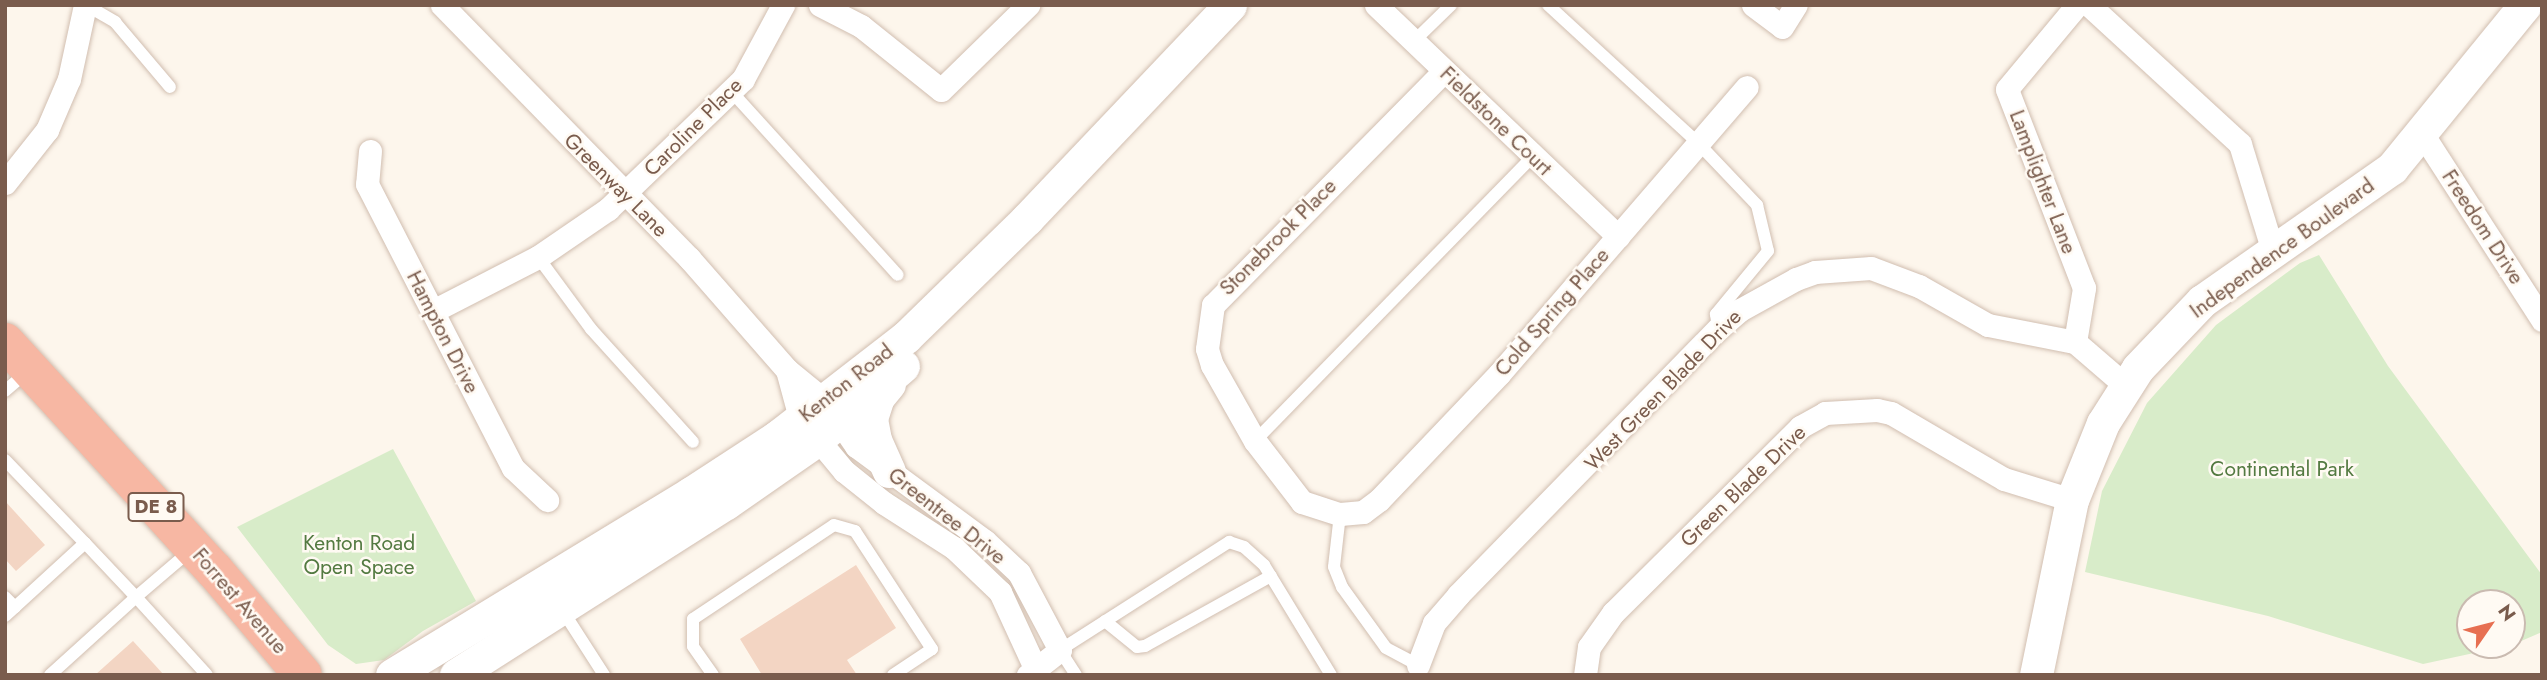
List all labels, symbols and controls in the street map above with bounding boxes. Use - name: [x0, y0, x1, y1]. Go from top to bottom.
- street label: Fieldstone Court: [1435, 61, 1557, 181]
- street label: Caroline Place: [639, 73, 747, 181]
- street label: Lamplighter Lane: [2004, 107, 2082, 257]
- street label: Greenway Lane: [559, 128, 673, 242]
- street label: Freedom Drive: [2437, 165, 2529, 289]
- street label: Stonebrook Place: [1214, 173, 1342, 301]
- street label: Independence Boulevard: [2185, 173, 2379, 323]
- street label: Cold Spring Place: [1489, 243, 1615, 381]
- street label: Hampton Drive: [401, 267, 485, 397]
- street label: West Green Blade Drive: [1580, 304, 1746, 476]
- street label: Kenton Road: [794, 339, 898, 427]
- street label: Green Blade Drive: [1675, 420, 1811, 552]
- park label: Continental Park: [2210, 456, 2354, 482]
- street label: Greentree Drive: [883, 462, 1011, 570]
- road number: DE 8: [126, 492, 186, 522]
- park label: Kenton Road Open Space: [303, 530, 415, 580]
- street label: Forrest Avenue: [187, 543, 293, 659]
- north arrow: [2456, 589, 2526, 659]
- text: N: [2492, 599, 2522, 627]

